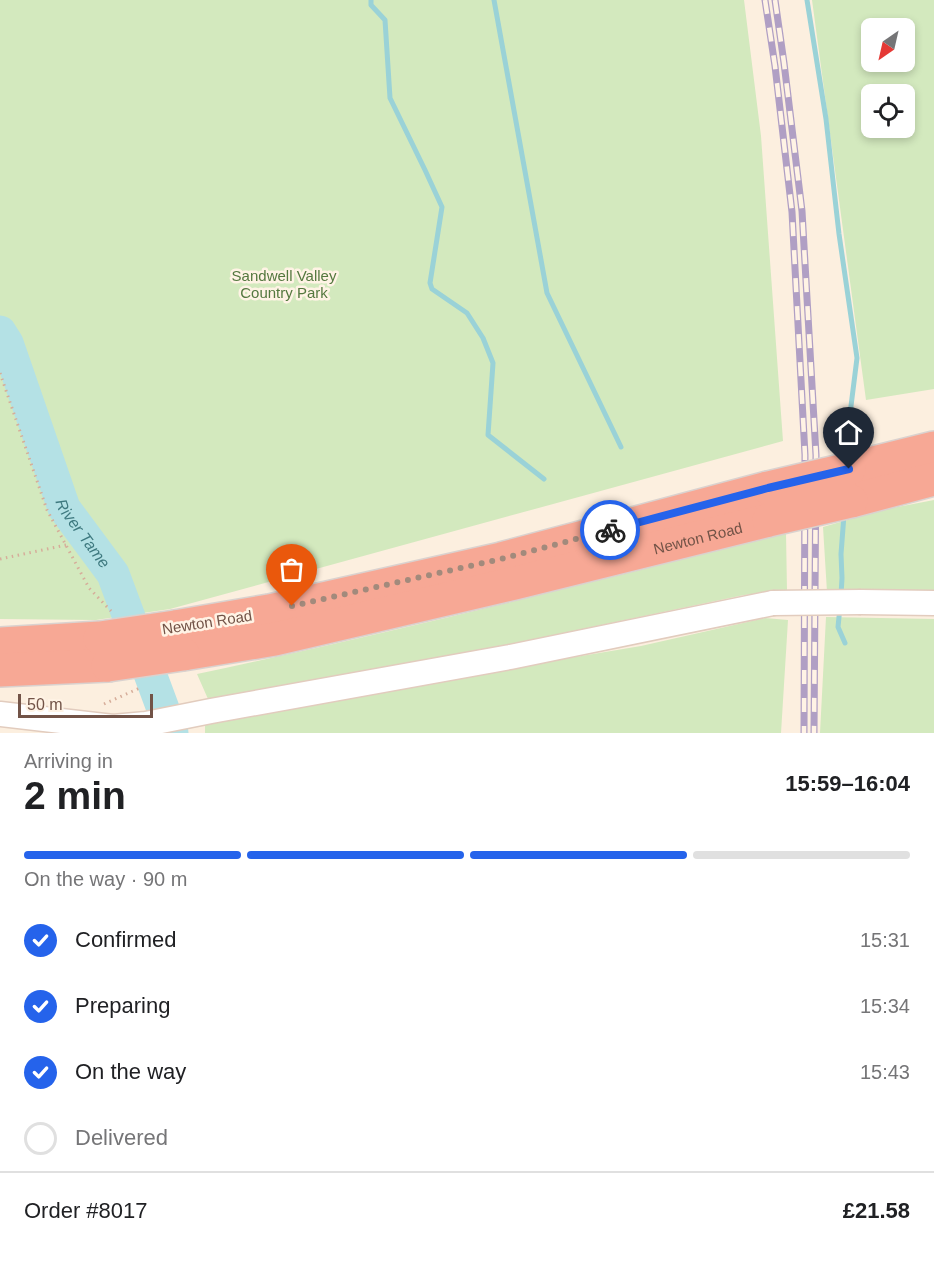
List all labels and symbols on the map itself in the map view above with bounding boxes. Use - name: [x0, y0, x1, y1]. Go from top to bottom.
- north arrow: [861, 18, 915, 72]
- park label: Sandwell Valley Country Park: [232, 267, 337, 301]
- pin: [823, 407, 874, 469]
- water label: River Tame: [53, 496, 114, 571]
- courier: [580, 500, 640, 560]
- street label: Newton Road: [652, 518, 744, 557]
- pin: [266, 544, 317, 606]
- street label: Newton Road: [161, 606, 253, 638]
- scale bar: [18, 691, 153, 718]

